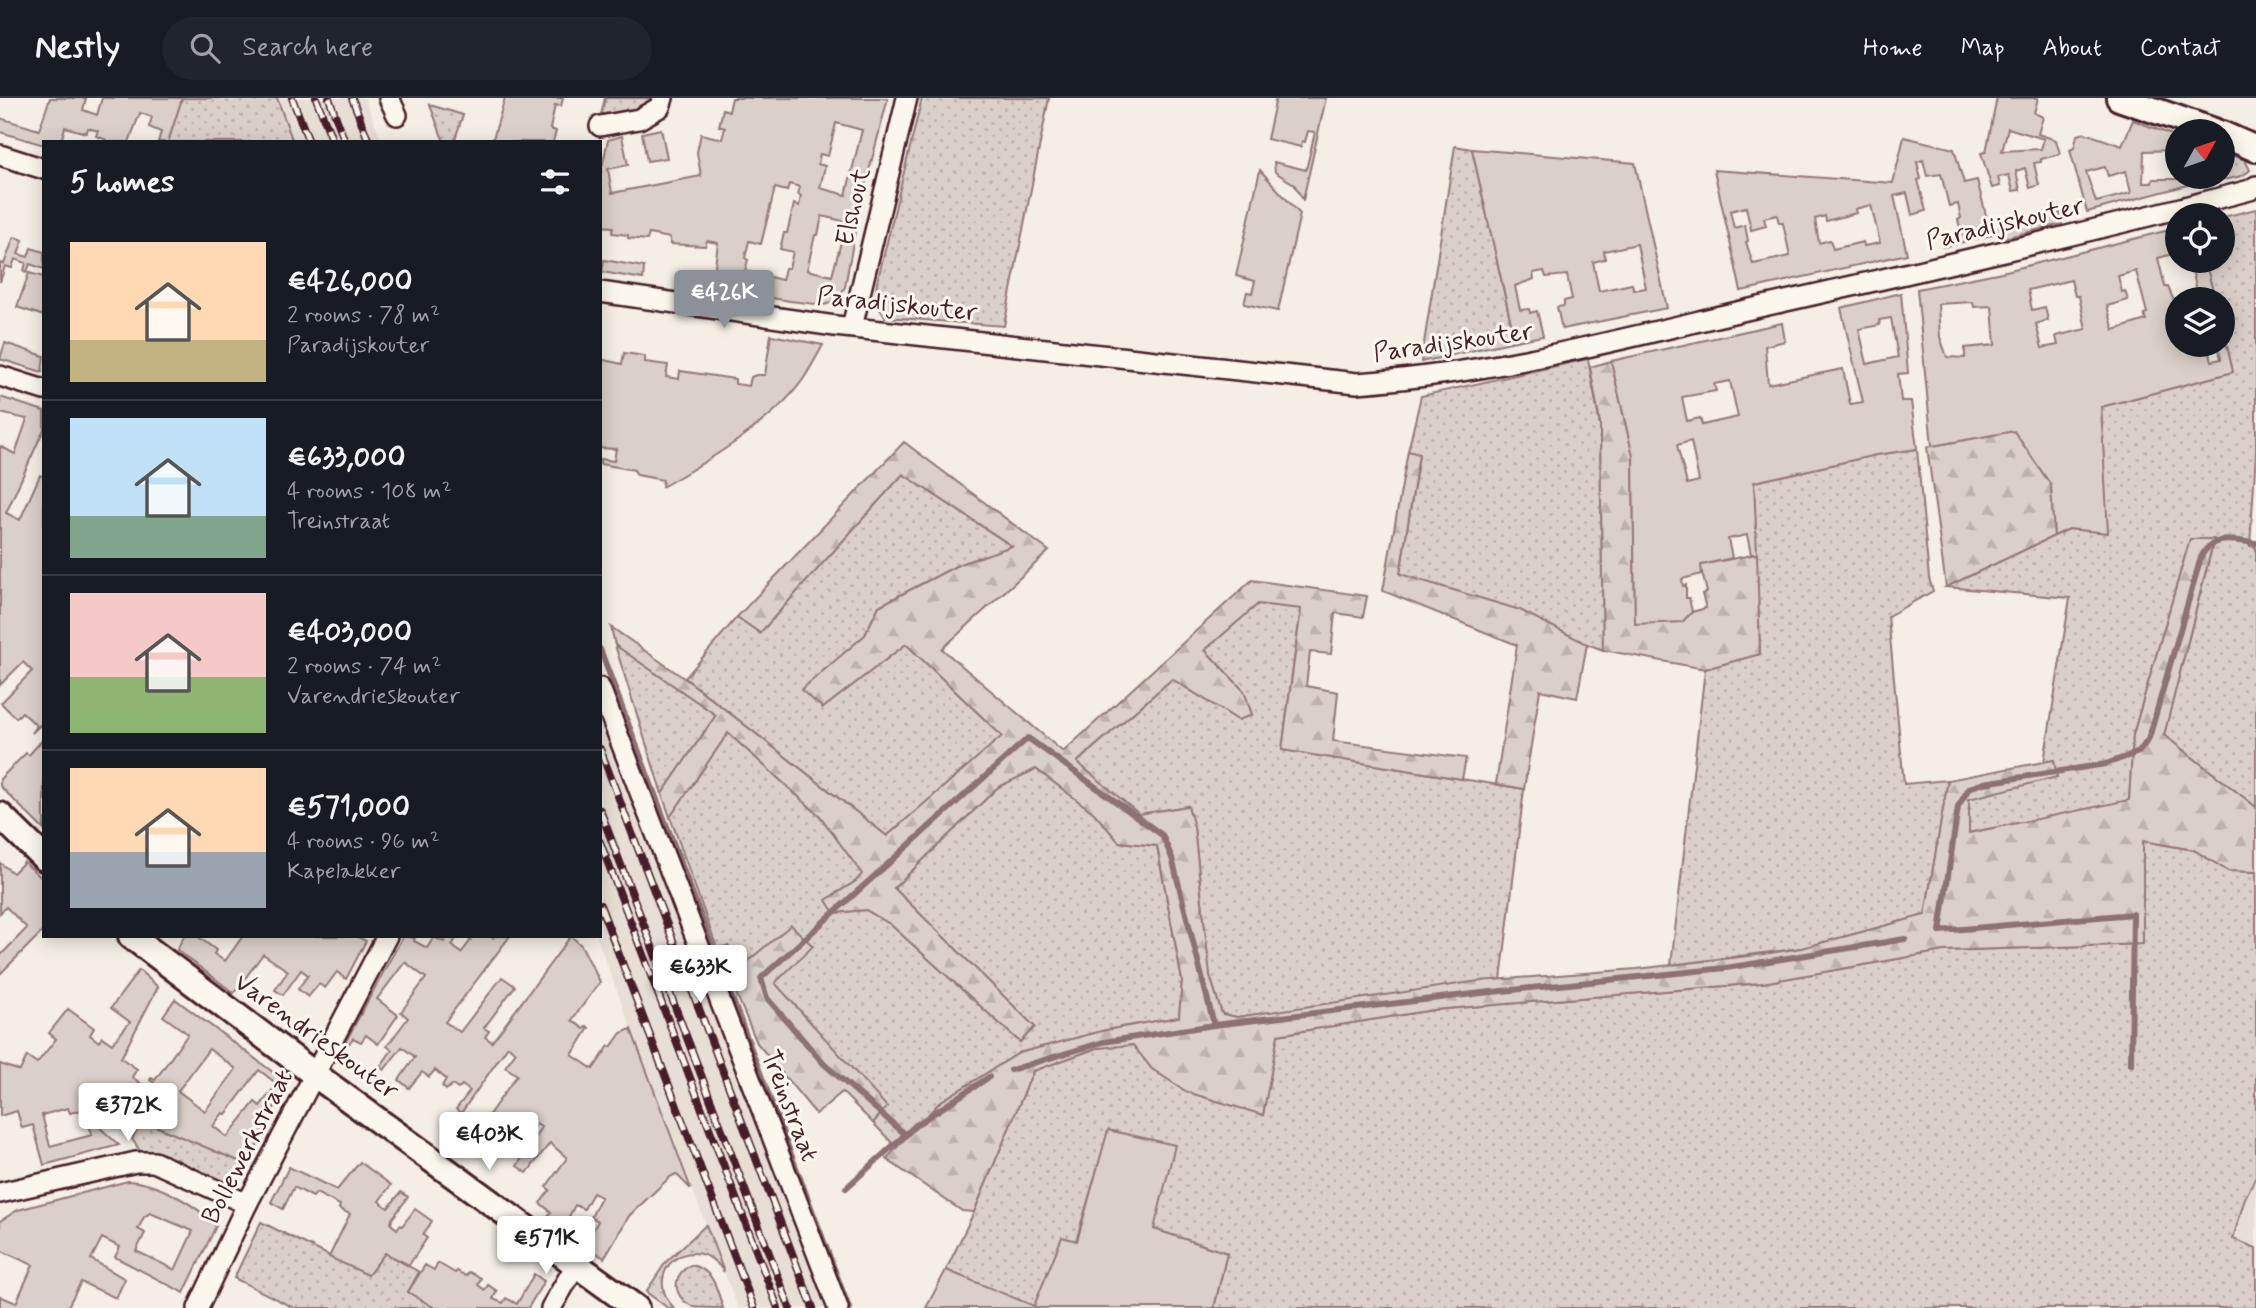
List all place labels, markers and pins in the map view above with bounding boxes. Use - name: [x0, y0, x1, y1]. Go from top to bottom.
- pin: €426K: [675, 271, 773, 330]
- pin: €633K: [651, 946, 749, 1005]
- pin: €372K: [79, 1084, 177, 1143]
- pin: €403K: [440, 1112, 538, 1172]
- pin: €571K: [497, 1216, 595, 1276]

